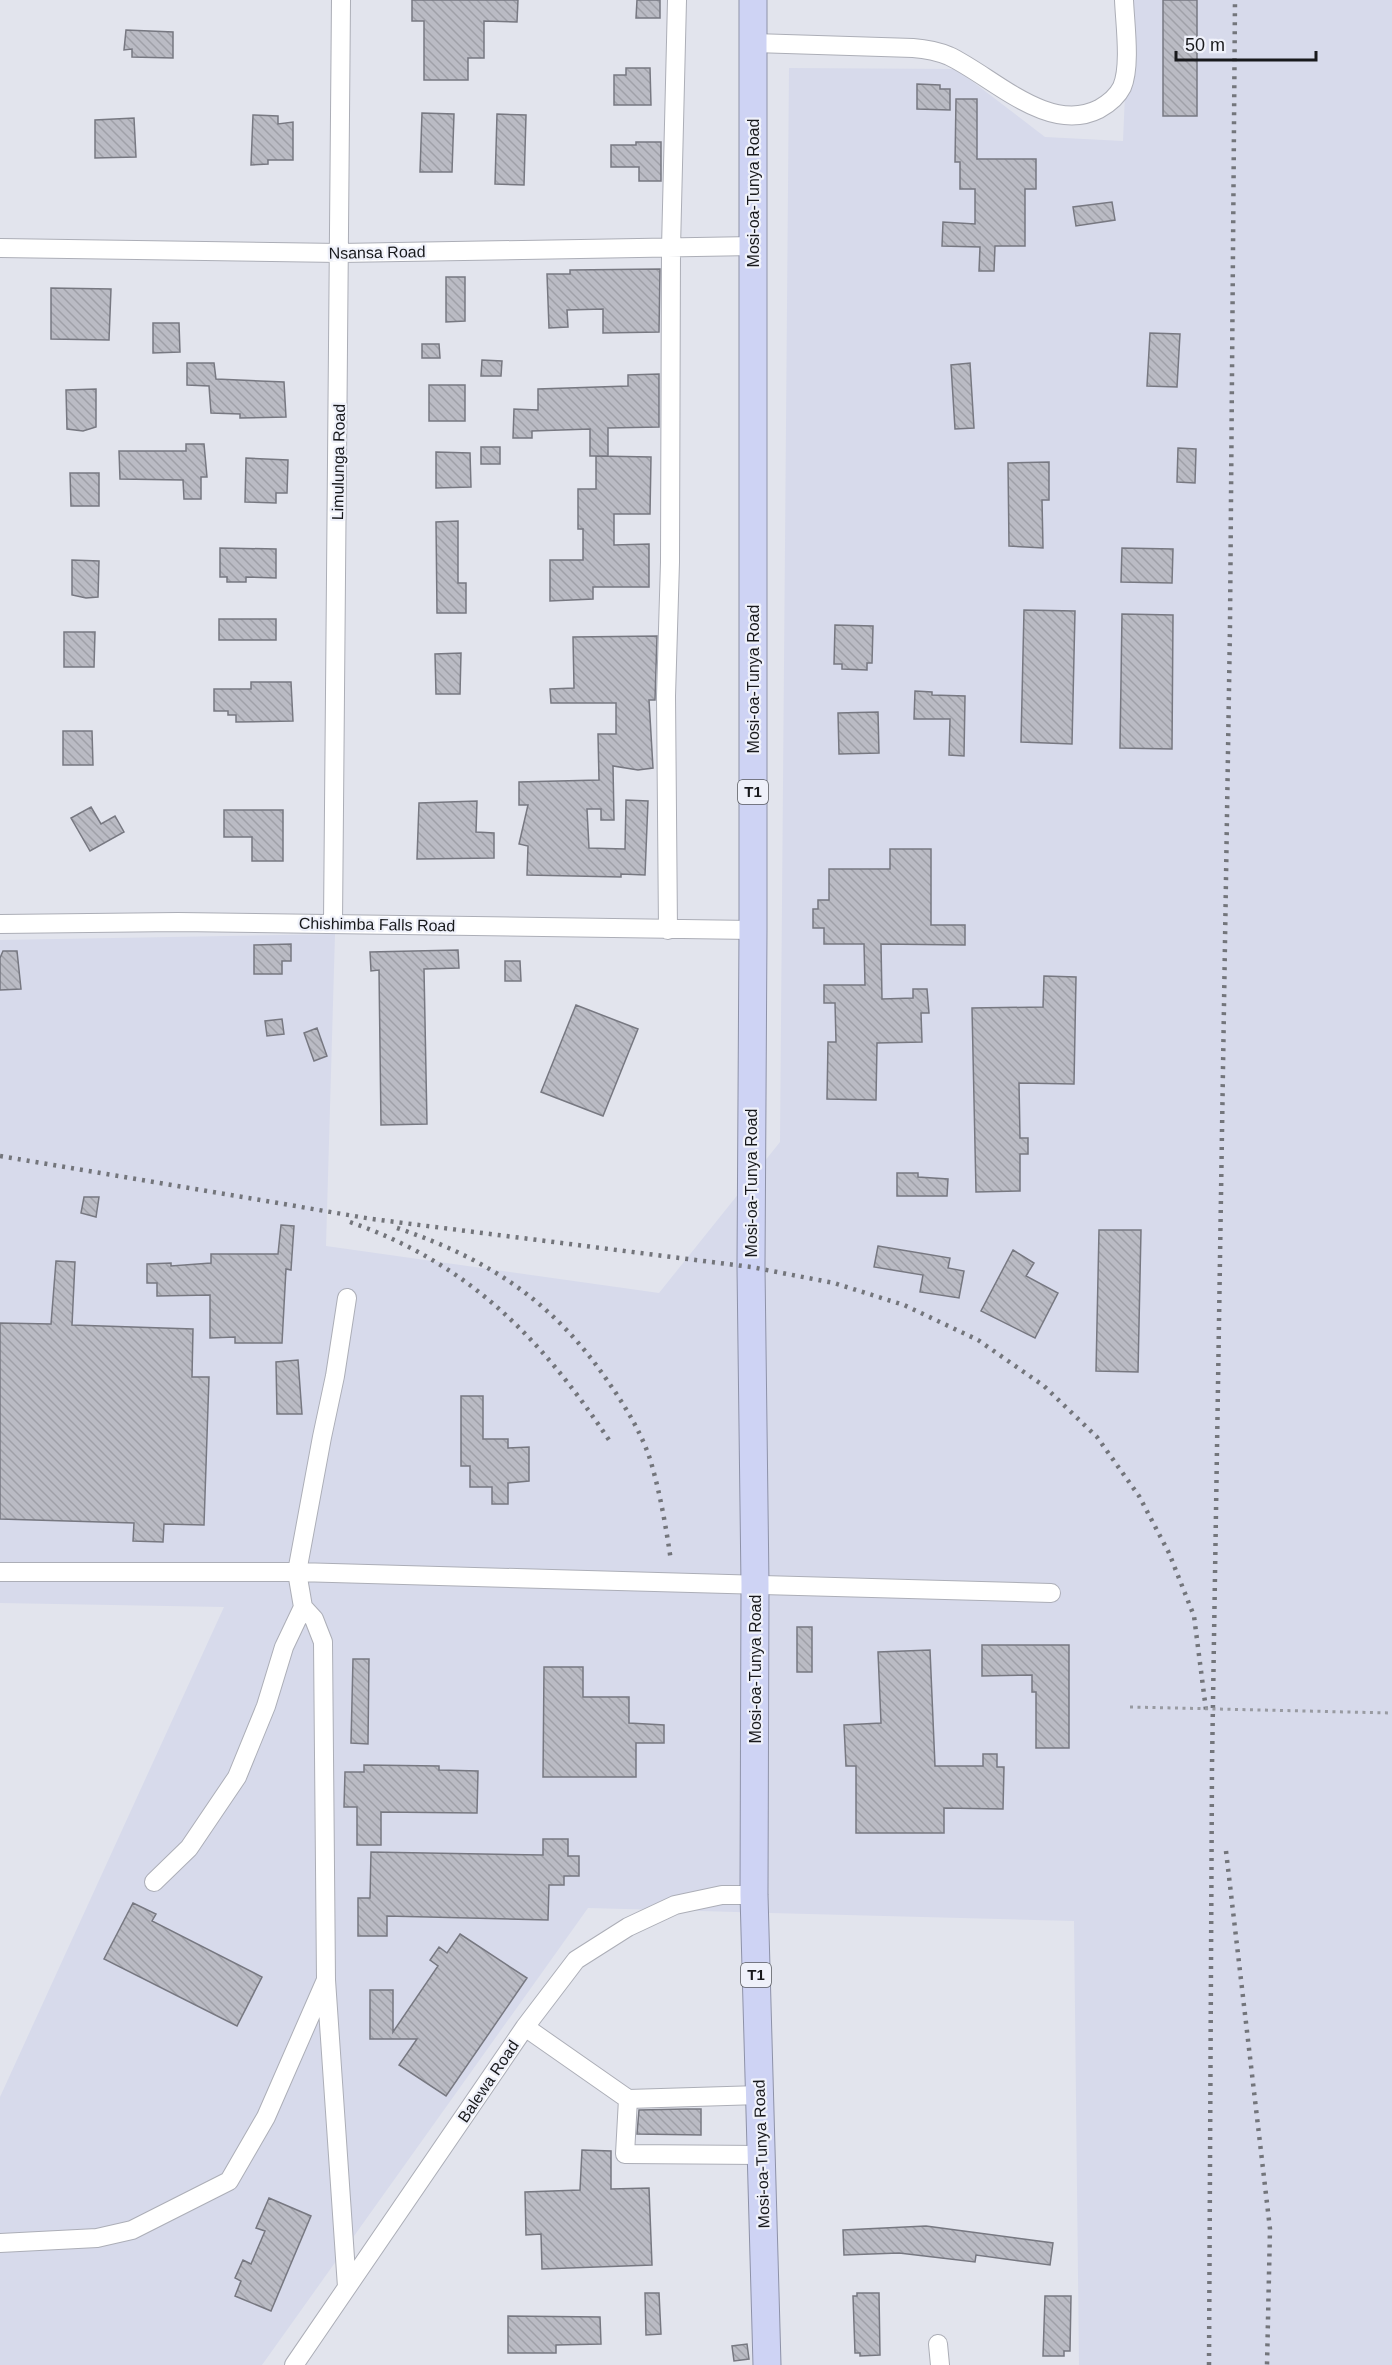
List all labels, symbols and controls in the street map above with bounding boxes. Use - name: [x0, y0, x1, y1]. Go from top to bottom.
- scale bar: [1176, 24, 1316, 62]
- text: 50 m: [1185, 35, 1225, 55]
- street label: Mosi-oa-Tunya Road: [745, 119, 762, 267]
- street label: Nsansa Road: [328, 243, 426, 262]
- street label: Limulunga Road: [329, 404, 348, 520]
- street label: Mosi-oa-Tunya Road: [745, 605, 762, 753]
- road number: T1: [738, 780, 768, 804]
- street label: Chishimba Falls Road: [299, 915, 455, 934]
- street label: Mosi-oa-Tunya Road: [743, 1109, 760, 1257]
- street label: Mosi-oa-Tunya Road: [747, 1595, 764, 1743]
- road number: T1: [741, 1963, 771, 1987]
- street label: Balewa Road: [455, 2037, 522, 2125]
- street label: Mosi-oa-Tunya Road: [750, 2079, 773, 2229]

